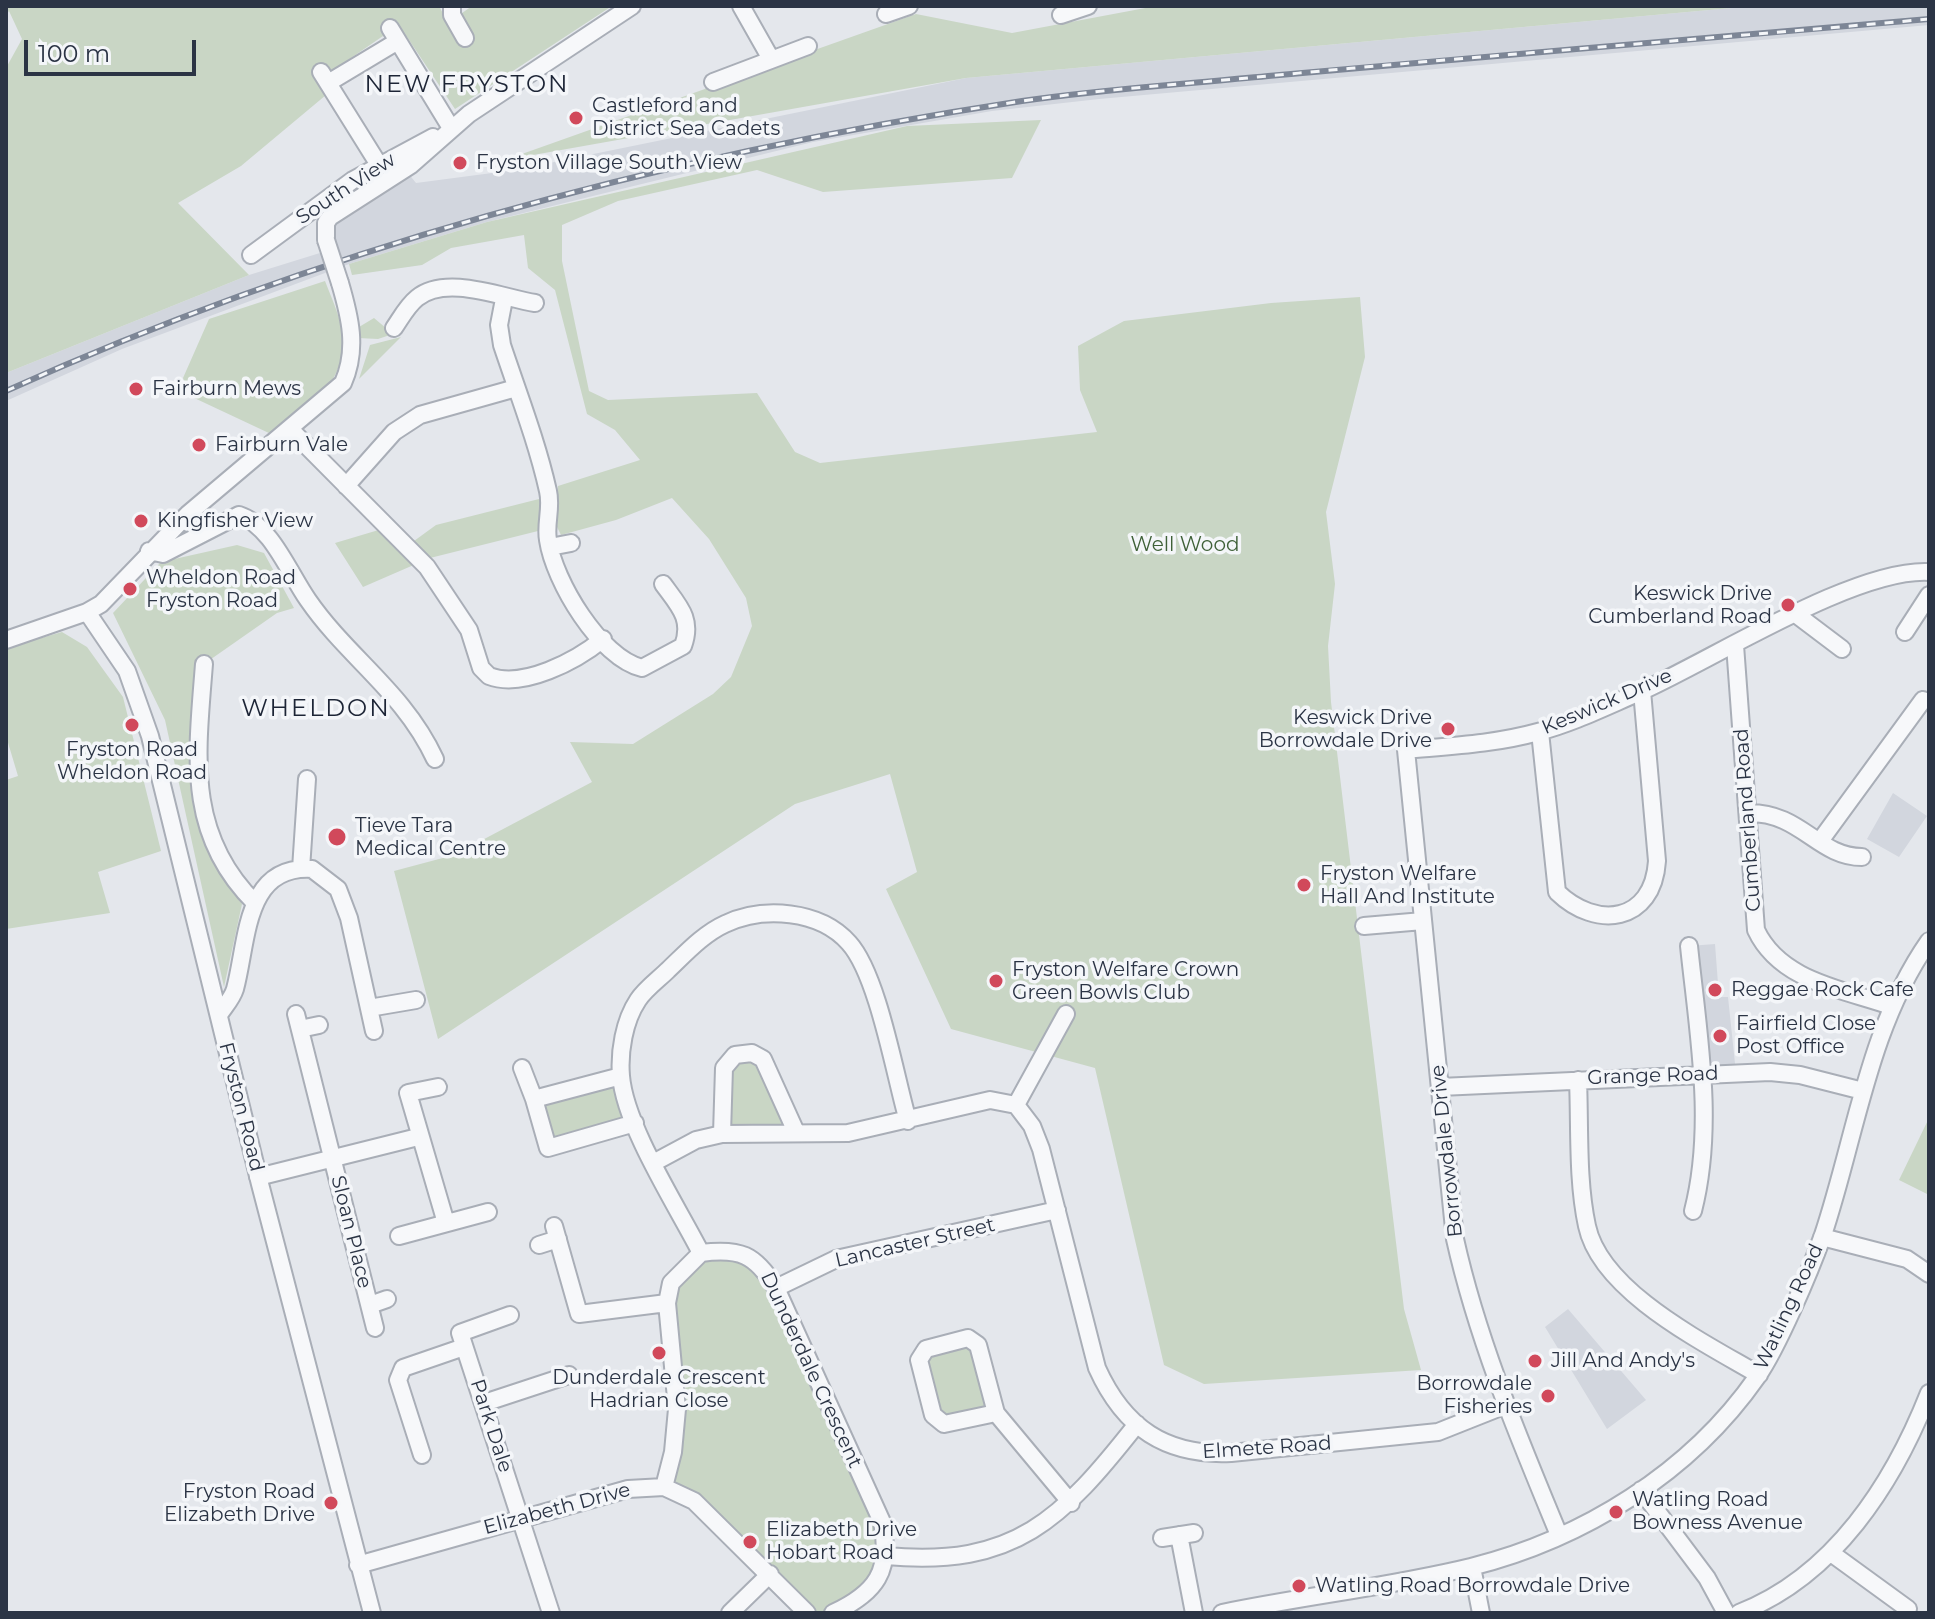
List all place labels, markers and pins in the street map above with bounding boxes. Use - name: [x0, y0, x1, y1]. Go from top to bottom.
- place label: Castleford and District Sea Cadets: [592, 94, 780, 141]
- marker: Castleford and District Sea Cadets: [567, 109, 585, 127]
- place label: Fryston Village South View: [476, 151, 742, 175]
- marker: Fryston Village South View: [451, 154, 469, 172]
- place label: Fairburn Mews: [152, 377, 301, 401]
- marker: Fairburn Mews: [127, 380, 145, 398]
- place label: Fairburn Vale: [215, 433, 348, 457]
- marker: Fairburn Vale: [190, 436, 208, 454]
- place label: Kingfisher View: [157, 509, 313, 533]
- marker: Kingfisher View: [132, 512, 150, 530]
- place label: Wheldon Road Fryston Road: [146, 566, 296, 613]
- marker: Wheldon Road Fryston Road: [121, 580, 139, 598]
- place label: Keswick Drive Cumberland Road: [1588, 582, 1772, 629]
- marker: Keswick Drive Cumberland Road: [1779, 596, 1797, 614]
- place label: Keswick Drive Borrowdale Drive: [1259, 706, 1432, 753]
- marker: Fryston Road Wheldon Road: [123, 716, 141, 734]
- marker: Keswick Drive Borrowdale Drive: [1439, 720, 1457, 738]
- place label: Fryston Road Wheldon Road: [57, 738, 207, 785]
- place label: Tieve Tara Medical Centre: [355, 814, 506, 861]
- marker: Tieve Tara Medical Centre: [326, 826, 348, 848]
- place label: Fryston Welfare Hall And Institute: [1320, 862, 1495, 909]
- marker: Fryston Welfare Hall And Institute: [1295, 876, 1313, 894]
- place label: Fryston Welfare Crown Green Bowls Club: [1012, 958, 1239, 1005]
- marker: Fryston Welfare Crown Green Bowls Club: [987, 972, 1005, 990]
- place label: Reggae Rock Cafe: [1731, 978, 1914, 1002]
- marker: Reggae Rock Cafe: [1706, 981, 1724, 999]
- place label: Fairfield Close Post Office: [1736, 1012, 1876, 1059]
- marker: Fairfield Close Post Office: [1711, 1027, 1729, 1045]
- marker: Dunderdale Crescent Hadrian Close: [650, 1344, 668, 1362]
- place label: Jill And Andy's: [1551, 1349, 1695, 1373]
- marker: Jill And Andy's: [1526, 1352, 1544, 1370]
- place label: Dunderdale Crescent Hadrian Close: [552, 1366, 766, 1413]
- place label: Borrowdale Fisheries: [1416, 1372, 1532, 1419]
- marker: Borrowdale Fisheries: [1539, 1387, 1557, 1405]
- place label: Fryston Road Elizabeth Drive: [164, 1480, 315, 1527]
- place label: Watling Road Bowness Avenue: [1632, 1488, 1803, 1535]
- marker: Fryston Road Elizabeth Drive: [322, 1494, 340, 1512]
- marker: Watling Road Bowness Avenue: [1607, 1503, 1625, 1521]
- place label: Elizabeth Drive Hobart Road: [766, 1518, 917, 1565]
- marker: Elizabeth Drive Hobart Road: [741, 1533, 759, 1551]
- place label: Watling Road Borrowdale Drive: [1315, 1574, 1630, 1598]
- marker: Watling Road Borrowdale Drive: [1290, 1577, 1308, 1595]

